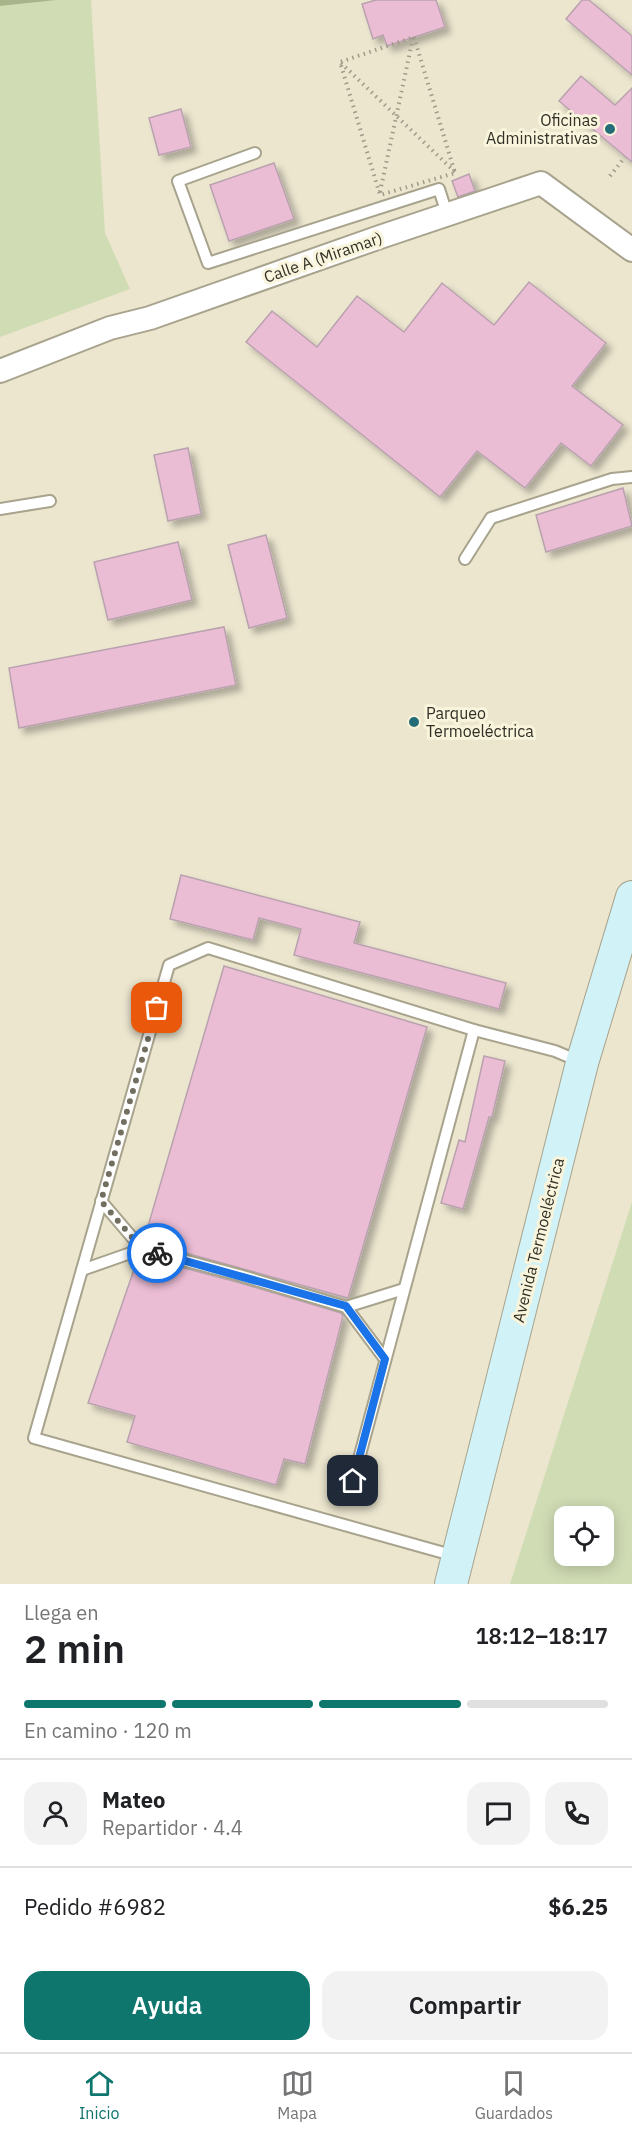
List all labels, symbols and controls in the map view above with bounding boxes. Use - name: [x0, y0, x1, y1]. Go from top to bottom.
- place label: Oficinas Administrativas: [486, 110, 598, 148]
- marker: Oficinas Administrativas: [603, 122, 617, 136]
- street label: Calle A (Miramar): [261, 227, 385, 287]
- place label: Parqueo Termoeléctrica: [426, 703, 534, 741]
- marker: Parqueo Termoeléctrica: [407, 715, 421, 729]
- pin: [131, 982, 182, 1033]
- icon: bag: [140, 991, 173, 1024]
- street label: Avenida Termoeléctrica: [508, 1155, 568, 1324]
- courier: [127, 1223, 187, 1283]
- icon: bike: [141, 1237, 174, 1270]
- pin: [327, 1455, 378, 1506]
- icon: home: [336, 1464, 369, 1497]
- map controls: [554, 1506, 614, 1566]
- button: locate: [554, 1506, 614, 1566]
- text: Llega en: [24, 1599, 99, 1626]
- text: 18:12–18:17: [475, 1621, 608, 1650]
- text: 2 min: [24, 1623, 125, 1674]
- text: En camino · 120 m: [24, 1717, 192, 1744]
- button: person: [24, 1782, 87, 1845]
- button: chat: [467, 1782, 530, 1845]
- button: phone: [545, 1782, 608, 1845]
- text: Mateo: [102, 1785, 166, 1814]
- text: Repartidor · 4.4: [102, 1814, 243, 1841]
- text: Pedido #6982: [24, 1892, 166, 1921]
- text: $6.25: [548, 1892, 608, 1921]
- button: Ayuda: [24, 1971, 310, 2040]
- button: Compartir: [322, 1971, 608, 2040]
- tab: Inicio: [79, 2067, 119, 2123]
- tab: Mapa: [277, 2067, 317, 2123]
- tab: Guardados: [475, 2067, 553, 2123]

